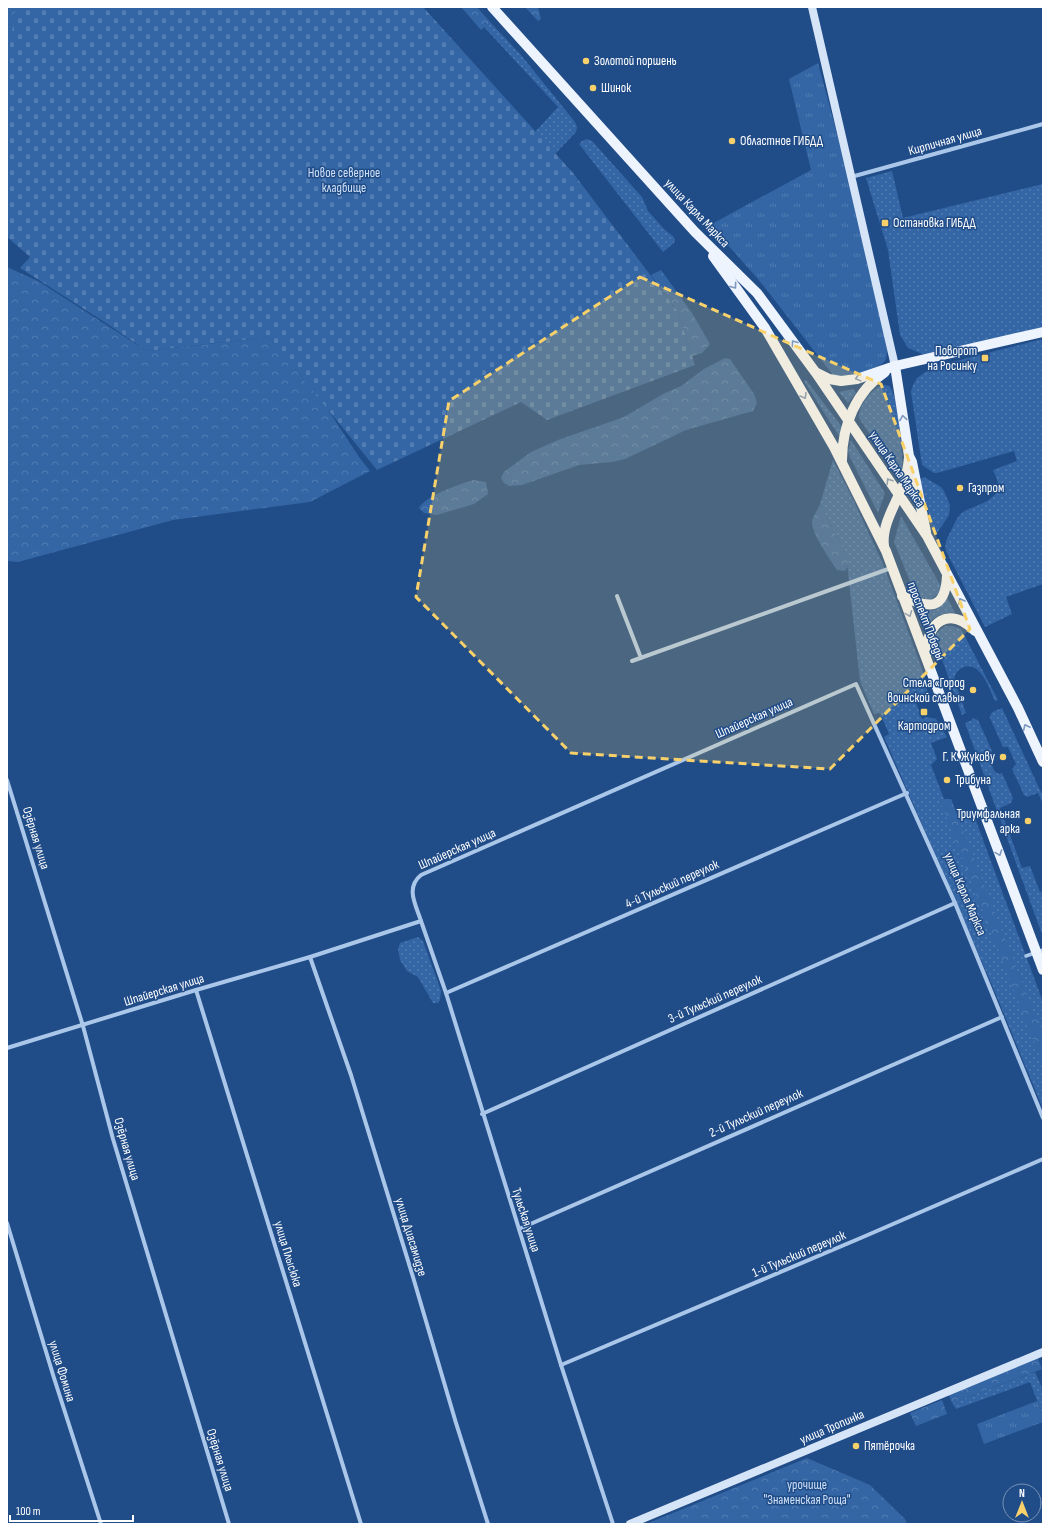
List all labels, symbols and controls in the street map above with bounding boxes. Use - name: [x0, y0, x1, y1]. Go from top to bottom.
- place label: Золотой поршень: [594, 53, 677, 69]
- marker: Золотой поршень: [581, 56, 591, 66]
- place label: Шинок: [601, 80, 631, 96]
- marker: Шинок: [588, 83, 598, 93]
- street label: Кирпичная улица: [906, 123, 984, 159]
- place label: Областное ГИБДД: [740, 133, 824, 149]
- marker: Областное ГИБДД: [727, 136, 737, 146]
- park label: Новое северное кладбище: [308, 165, 380, 196]
- street label: улица Карла Маркса: [661, 175, 733, 251]
- place label: Остановка ГИБДД: [893, 215, 977, 231]
- marker: Остановка ГИБДД: [880, 218, 890, 228]
- one-way arrow: [729, 282, 737, 289]
- one-way arrow: [792, 341, 799, 348]
- place label: Поворот на Росинку: [928, 343, 977, 374]
- marker: Поворот на Росинку: [980, 353, 990, 363]
- one-way arrow: [854, 373, 861, 382]
- one-way arrow: [799, 392, 806, 399]
- one-way arrow: [899, 415, 908, 421]
- street label: улица Карла Маркса: [866, 428, 928, 510]
- one-way arrow: [887, 478, 894, 485]
- place label: Газпром: [968, 480, 1004, 496]
- marker: Газпром: [955, 483, 965, 493]
- street label: проспект Победы: [904, 579, 948, 663]
- one-way arrow: [958, 598, 965, 605]
- one-way arrow: [905, 611, 913, 618]
- place label: Стела «Город воинской славы»: [888, 675, 965, 706]
- marker: Стела «Город воинской славы»: [968, 685, 978, 695]
- street label: Шпайерская улица: [713, 694, 795, 742]
- marker: Картодром: [919, 707, 929, 717]
- place label: Картодром: [898, 718, 950, 734]
- one-way arrow: [1023, 724, 1031, 731]
- place label: Г. К. Жукову: [942, 749, 995, 765]
- marker: Г. К. Жукову: [998, 752, 1008, 762]
- place label: Трибуна: [955, 772, 991, 788]
- marker: Трибуна: [942, 775, 952, 785]
- street label: Озёрная улица: [19, 805, 53, 871]
- place label: Триумфальная арка: [956, 806, 1020, 837]
- marker: Триумфальная арка: [1023, 816, 1033, 826]
- street label: Шпайерская улица: [416, 825, 498, 873]
- street label: улица Карла Маркса: [940, 850, 990, 938]
- one-way arrow: [995, 850, 1003, 857]
- street label: 4-й Тульский переулок: [623, 856, 721, 912]
- street label: Шпайерская улица: [122, 970, 206, 1010]
- street label: 3-й Тульский переулок: [666, 971, 764, 1027]
- street label: 2-й Тульский переулок: [707, 1085, 805, 1141]
- street label: Озёрная улица: [110, 1116, 144, 1182]
- street label: Тульская улица: [508, 1186, 544, 1254]
- street label: улица Диасамидзе: [391, 1196, 431, 1278]
- street label: улица Плысюка: [270, 1219, 306, 1289]
- street label: 1-й Тульский переулок: [750, 1227, 848, 1281]
- street label: улица Фомина: [45, 1338, 79, 1404]
- street label: улица Тропинка: [797, 1406, 867, 1448]
- street label: Озёрная улица: [203, 1427, 237, 1493]
- place label: Пятёрочка: [864, 1438, 915, 1454]
- marker: Пятёрочка: [851, 1441, 861, 1451]
- park label: урочище "Знаменская Роща": [763, 1477, 851, 1508]
- north arrow: [1002, 1483, 1042, 1523]
- text: N: [1019, 1487, 1025, 1500]
- scale bar: [10, 1497, 133, 1523]
- text: 100 m: [16, 1504, 41, 1519]

